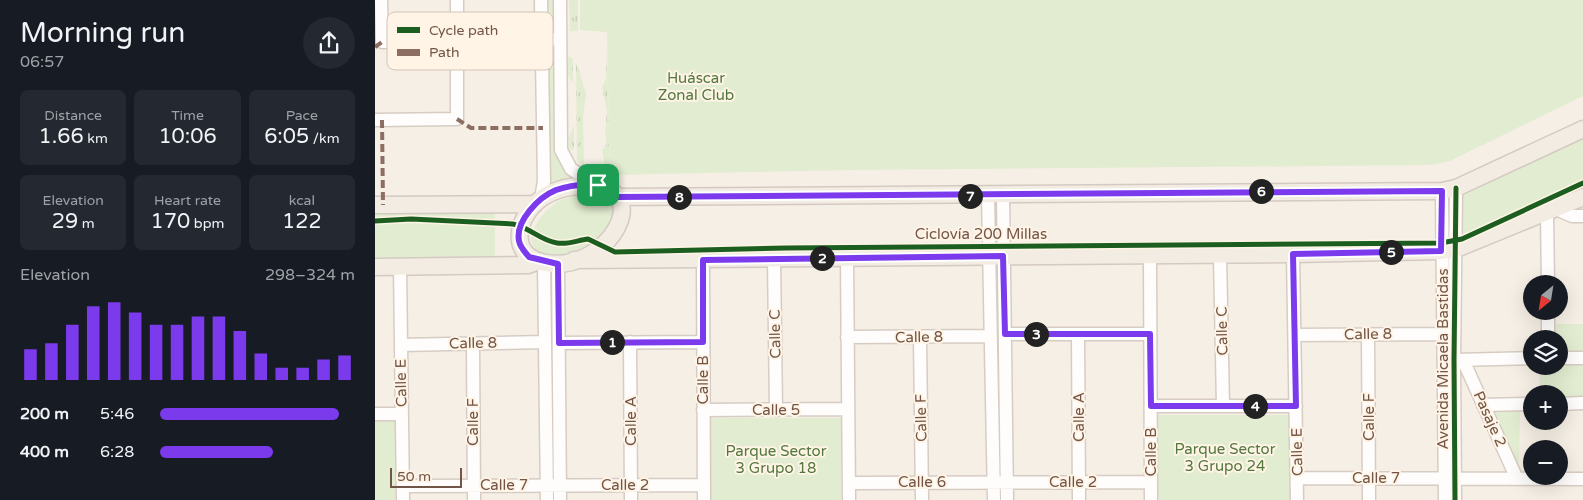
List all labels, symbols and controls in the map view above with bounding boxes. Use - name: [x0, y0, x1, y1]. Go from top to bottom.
- legend: [387, 12, 553, 70]
- text: Morning run: [20, 16, 185, 50]
- button: share: [303, 17, 355, 69]
- text: Cycle path: [429, 22, 498, 39]
- text: Path: [429, 44, 460, 61]
- text: 06:57: [20, 52, 64, 72]
- park label: Huáscar Zonal Club: [658, 69, 734, 104]
- text: Distance: [44, 107, 102, 124]
- text: Time: [171, 107, 204, 124]
- text: Pace: [286, 107, 318, 124]
- text: 1.66: [39, 124, 84, 149]
- text: 10:06: [158, 124, 217, 149]
- text: 6:05: [264, 124, 309, 149]
- text: km: [84, 130, 108, 147]
- text: /km: [309, 130, 340, 147]
- pin: [577, 164, 619, 206]
- icon: arrive: [584, 171, 612, 199]
- pin: 6: [1249, 178, 1273, 204]
- text: 6: [1257, 183, 1266, 200]
- pin: 8: [667, 184, 691, 210]
- pin: 7: [957, 184, 983, 208]
- text: 7: [966, 188, 975, 205]
- text: 8: [675, 189, 684, 206]
- text: Elevation: [43, 192, 104, 209]
- text: Heart rate: [154, 192, 221, 209]
- text: kcal: [289, 192, 315, 209]
- text: 29: [52, 209, 78, 234]
- text: 170: [151, 209, 190, 234]
- text: 122: [282, 209, 322, 234]
- text: m: [78, 215, 95, 232]
- text: bpm: [190, 215, 224, 232]
- street label: Ciclovía 200 Millas: [915, 225, 1047, 243]
- pin: 5: [1379, 240, 1403, 264]
- text: 5: [1387, 244, 1396, 261]
- pin: 2: [809, 246, 835, 270]
- text: 2: [818, 250, 827, 267]
- text: Elevation: [20, 265, 90, 285]
- text: 298–324 m: [265, 265, 355, 285]
- street label: Avenida Micaela Bastidas: [1434, 268, 1452, 450]
- north arrow: [1523, 275, 1567, 320]
- map controls: [1523, 275, 1568, 485]
- street label: Calle C: [1213, 306, 1231, 356]
- street label: Calle C: [766, 309, 784, 359]
- pin: 3: [1023, 322, 1049, 346]
- street label: Calle 8: [1344, 325, 1392, 343]
- text: 3: [1032, 326, 1041, 343]
- street label: Calle 8: [895, 328, 943, 346]
- pin: 1: [599, 330, 625, 354]
- button: layers: [1523, 330, 1568, 375]
- street label: Calle 8: [449, 334, 497, 352]
- text: 1: [608, 334, 617, 351]
- street label: Calle B: [694, 355, 712, 405]
- street label: Calle E: [392, 359, 410, 407]
- button: +: [1523, 385, 1568, 430]
- street label: Pasaje 2: [1470, 388, 1510, 450]
- street label: Calle A: [1070, 392, 1088, 442]
- street label: Calle F: [1360, 393, 1378, 441]
- street label: Calle F: [912, 394, 930, 442]
- pin: 4: [1243, 394, 1267, 418]
- street label: Calle A: [622, 396, 640, 446]
- street label: Calle F: [464, 398, 482, 446]
- text: 4: [1251, 398, 1260, 415]
- street label: Calle 5: [752, 401, 800, 419]
- text: 200 m: [20, 404, 69, 424]
- text: 5:46: [100, 404, 134, 424]
- street label: Calle B: [1142, 427, 1160, 477]
- street label: Calle E: [1288, 428, 1306, 476]
- park label: Parque Sector 3 Grupo 24: [1175, 440, 1276, 475]
- button: −: [1523, 440, 1568, 485]
- text: 400 m: [20, 442, 69, 462]
- text: 6:28: [100, 442, 134, 462]
- park label: Parque Sector 3 Grupo 18: [726, 442, 827, 477]
- scale bar: [390, 465, 463, 488]
- text: 50 m: [397, 468, 431, 485]
- street label: Calle 7: [1352, 469, 1400, 487]
- street label: Calle 6: [898, 473, 946, 491]
- street label: Calle 2: [1049, 473, 1097, 491]
- street label: Calle 7: [480, 476, 528, 494]
- street label: Calle 2: [601, 476, 649, 494]

